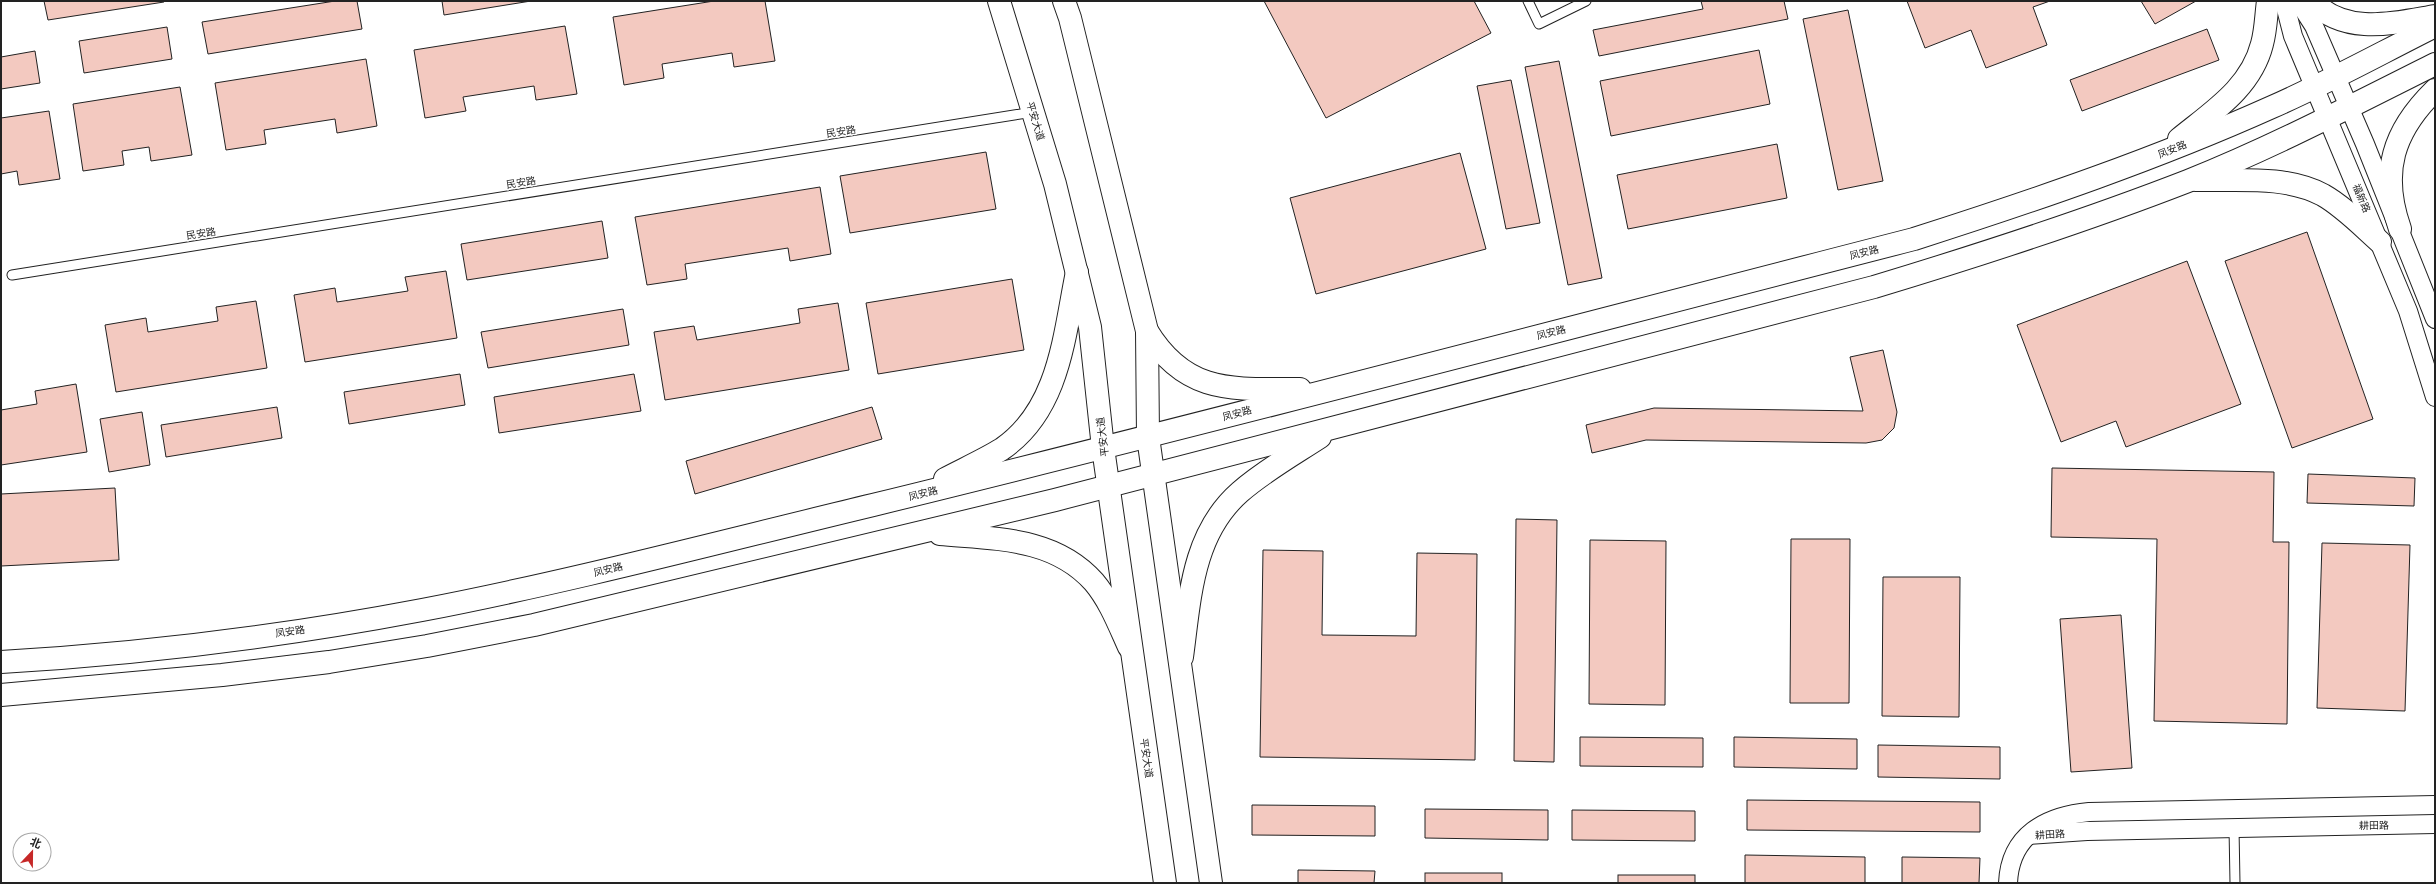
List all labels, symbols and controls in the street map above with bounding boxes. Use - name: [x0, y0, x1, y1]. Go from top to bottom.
- street label: 平安大道: [1024, 100, 1047, 142]
- street label: 民安路: [825, 124, 857, 139]
- street label: 凤安路: [2156, 139, 2188, 160]
- street label: 民安路: [505, 175, 537, 190]
- street label: 福新路: [2351, 182, 2372, 214]
- street label: 民安路: [185, 226, 217, 241]
- street label: 凤安路: [1848, 244, 1880, 261]
- street label: 凤安路: [1535, 324, 1567, 341]
- street label: 凤安路: [1221, 404, 1253, 423]
- street label: 平安大道: [1095, 416, 1110, 457]
- street label: 凤安路: [907, 485, 939, 502]
- street label: 凤安路: [592, 561, 624, 578]
- street label: 凤安路: [274, 624, 306, 639]
- street label: 平安大道: [1138, 737, 1155, 779]
- street label: 耕田路: [2359, 820, 2389, 831]
- street label: 耕田路: [2035, 828, 2065, 841]
- north arrow: [12, 832, 52, 872]
- text: 北: [28, 835, 43, 851]

